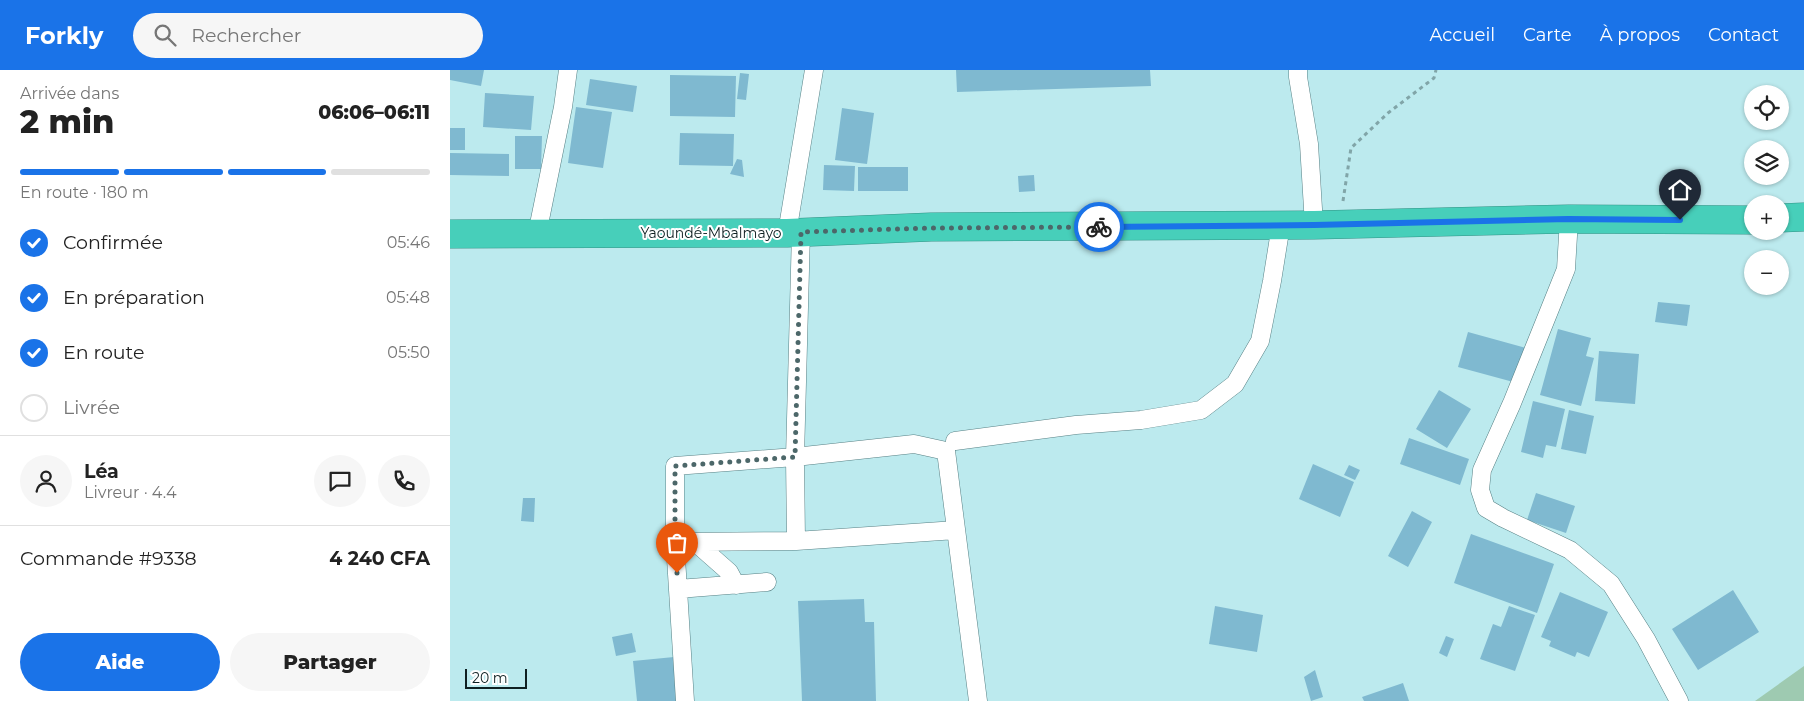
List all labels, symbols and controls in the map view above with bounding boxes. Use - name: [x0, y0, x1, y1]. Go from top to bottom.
- search box: [133, 13, 483, 58]
- text: Forkly: [25, 21, 103, 50]
- icon: search: [151, 21, 179, 49]
- text: Rechercher: [191, 24, 301, 47]
- text: Accueil: [1430, 24, 1495, 46]
- text: Carte: [1523, 24, 1572, 46]
- text: À propos: [1600, 24, 1680, 46]
- text: Contact: [1708, 24, 1779, 46]
- text: Arrivée dans: [20, 84, 119, 103]
- map controls: [1744, 85, 1789, 295]
- button: locate: [1744, 85, 1789, 130]
- text: 06:06–06:11: [318, 101, 430, 124]
- text: 2 min: [20, 102, 114, 141]
- button: layers: [1744, 140, 1789, 185]
- pin: [1659, 169, 1701, 220]
- icon: home: [1666, 176, 1694, 204]
- text: En route · 180 m: [20, 183, 149, 202]
- button: +: [1744, 195, 1789, 240]
- courier: [1074, 202, 1124, 252]
- icon: bike: [1085, 213, 1113, 241]
- street label: Yaoundé-Mbalmayo: [640, 224, 782, 242]
- icon: check: [20, 229, 48, 257]
- text: Confirmée: [63, 231, 163, 254]
- text: 05:46: [387, 233, 430, 252]
- button: −: [1744, 250, 1789, 295]
- icon: check: [20, 284, 48, 312]
- text: En préparation: [63, 286, 205, 309]
- text: 05:48: [386, 288, 430, 307]
- icon: check: [20, 339, 48, 367]
- text: En route: [63, 341, 144, 364]
- text: 05:50: [387, 343, 430, 362]
- text: Livrée: [63, 396, 120, 419]
- button: person: [20, 455, 72, 507]
- button: chat: [314, 455, 366, 507]
- button: phone: [378, 455, 430, 507]
- text: Léa: [84, 460, 119, 483]
- text: Livreur · 4.4: [84, 483, 177, 502]
- pin: [656, 522, 698, 573]
- icon: bag: [663, 529, 691, 557]
- text: Commande #9338: [20, 547, 197, 570]
- text: 4 240 CFA: [329, 547, 430, 570]
- button: Aide: [20, 633, 220, 691]
- button: Partager: [230, 633, 430, 691]
- scale bar: [465, 666, 528, 689]
- text: 20 m: [472, 669, 508, 687]

